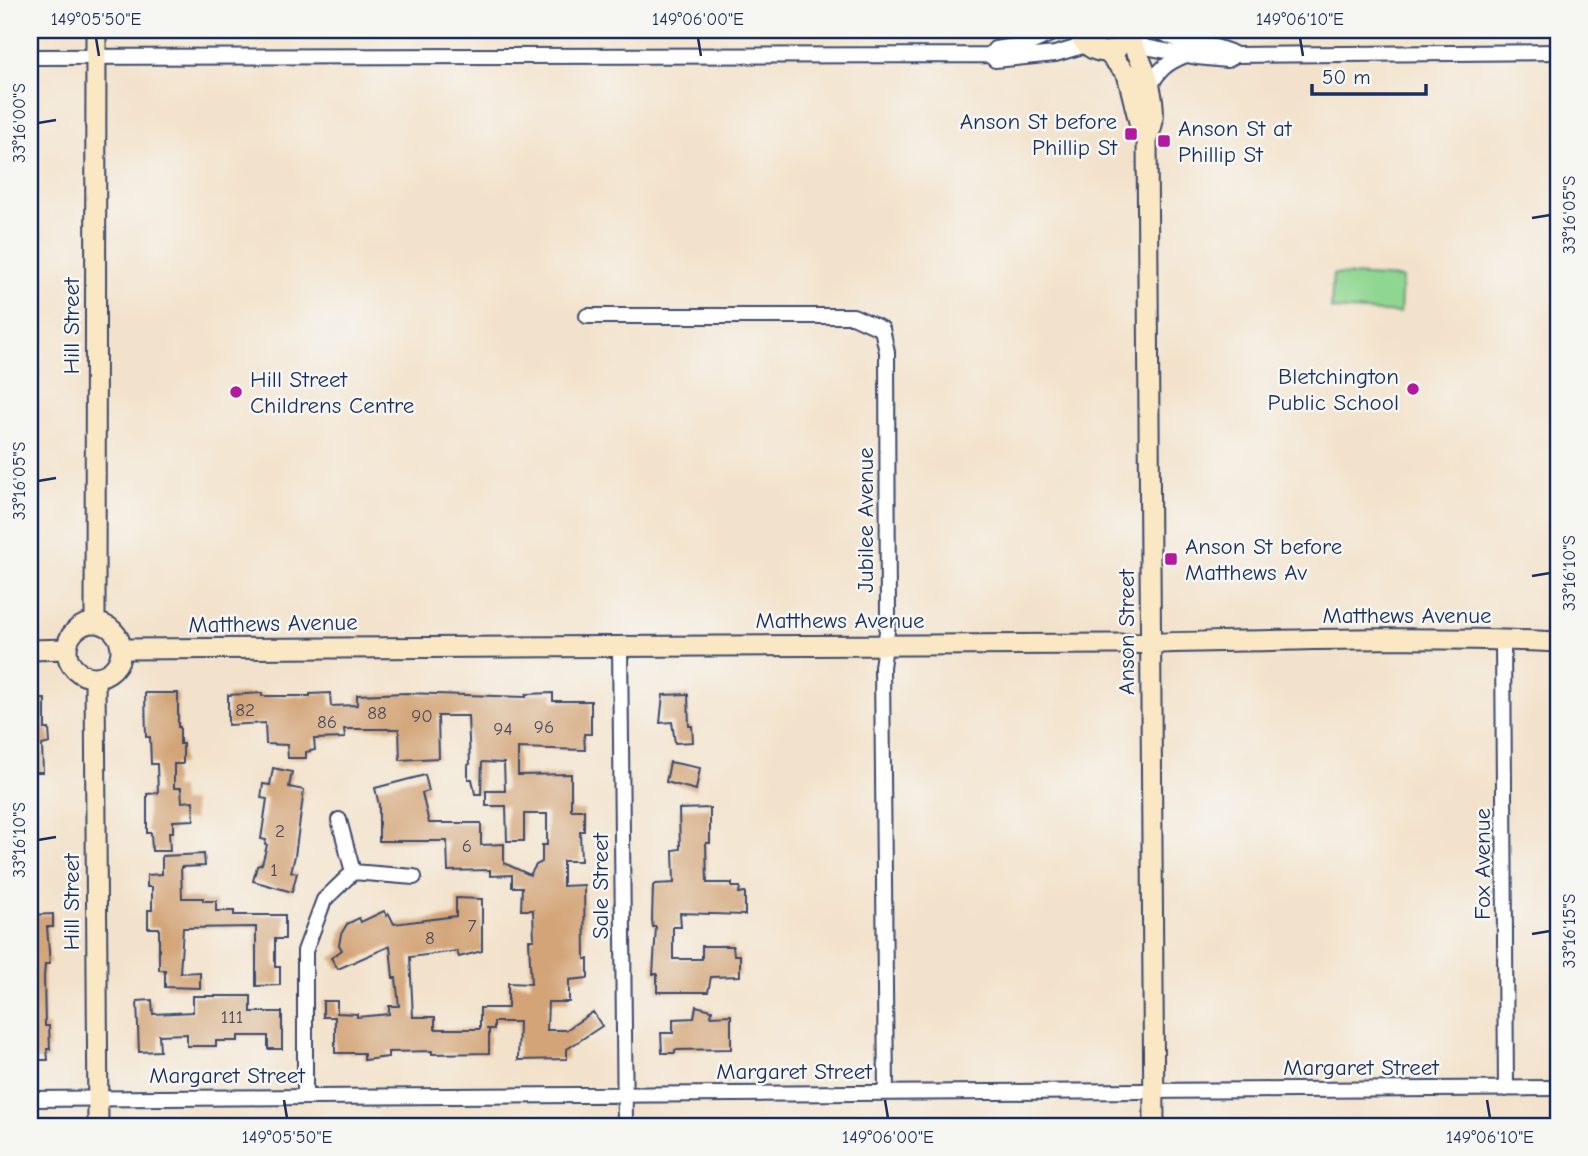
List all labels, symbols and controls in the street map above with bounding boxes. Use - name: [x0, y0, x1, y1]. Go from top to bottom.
- text: 149°05'50"E: [51, 9, 141, 30]
- text: 149°06'00"E: [652, 9, 744, 30]
- text: 149°06'10"E: [1256, 9, 1344, 30]
- scale bar: [1312, 52, 1425, 96]
- text: 50 m: [1322, 65, 1371, 89]
- text: 33°16'00"S: [9, 83, 30, 163]
- place label: Anson St before Phillip St: [960, 108, 1118, 161]
- place label: Anson St at Phillip St: [1178, 115, 1293, 168]
- marker: Anson St before Phillip St: [1123, 126, 1139, 142]
- marker: Anson St at Phillip St: [1156, 133, 1172, 149]
- text: 33°16'05"S: [1559, 176, 1580, 254]
- street label: Hill Street: [58, 276, 85, 375]
- place label: Bletchington Public School: [1268, 363, 1399, 416]
- place label: Hill Street Childrens Centre: [250, 366, 414, 419]
- marker: Bletchington Public School: [1405, 381, 1421, 397]
- marker: Hill Street Childrens Centre: [228, 384, 244, 400]
- text: 33°16'05"S: [9, 442, 30, 520]
- street label: Jubilee Avenue: [852, 447, 879, 593]
- place label: Anson St before Matthews Av: [1185, 533, 1342, 586]
- text: 33°16'10"S: [1559, 535, 1580, 611]
- marker: Anson St before Matthews Av: [1163, 551, 1179, 567]
- street label: Anson Street: [1113, 568, 1140, 695]
- street label: Matthews Avenue: [1322, 602, 1492, 629]
- street label: Matthews Avenue: [755, 607, 925, 634]
- street label: Matthews Avenue: [188, 609, 358, 638]
- house number: 82: [235, 699, 255, 721]
- house number: 88: [367, 702, 387, 724]
- house number: 90: [411, 705, 433, 727]
- house number: 86: [317, 711, 337, 733]
- house number: 96: [534, 716, 554, 738]
- house number: 94: [493, 718, 513, 740]
- text: 33°16'10"S: [9, 802, 30, 878]
- street label: Fox Avenue: [1469, 808, 1496, 920]
- house number: 2: [275, 820, 285, 842]
- street label: Sale Street: [587, 831, 614, 939]
- house number: 6: [462, 835, 472, 857]
- street label: Hill Street: [58, 852, 85, 951]
- house number: 1: [270, 859, 278, 881]
- text: 33°16'15"S: [1559, 894, 1580, 968]
- house number: 7: [468, 915, 477, 937]
- house number: 8: [425, 927, 435, 949]
- house number: 111: [221, 1006, 243, 1028]
- street label: Margaret Street: [1283, 1054, 1440, 1081]
- street label: Margaret Street: [716, 1058, 873, 1085]
- street label: Margaret Street: [149, 1062, 306, 1089]
- text: 149°05'50"E: [242, 1127, 332, 1148]
- text: 149°06'00"E: [842, 1127, 934, 1148]
- text: 149°06'10"E: [1446, 1127, 1534, 1148]

